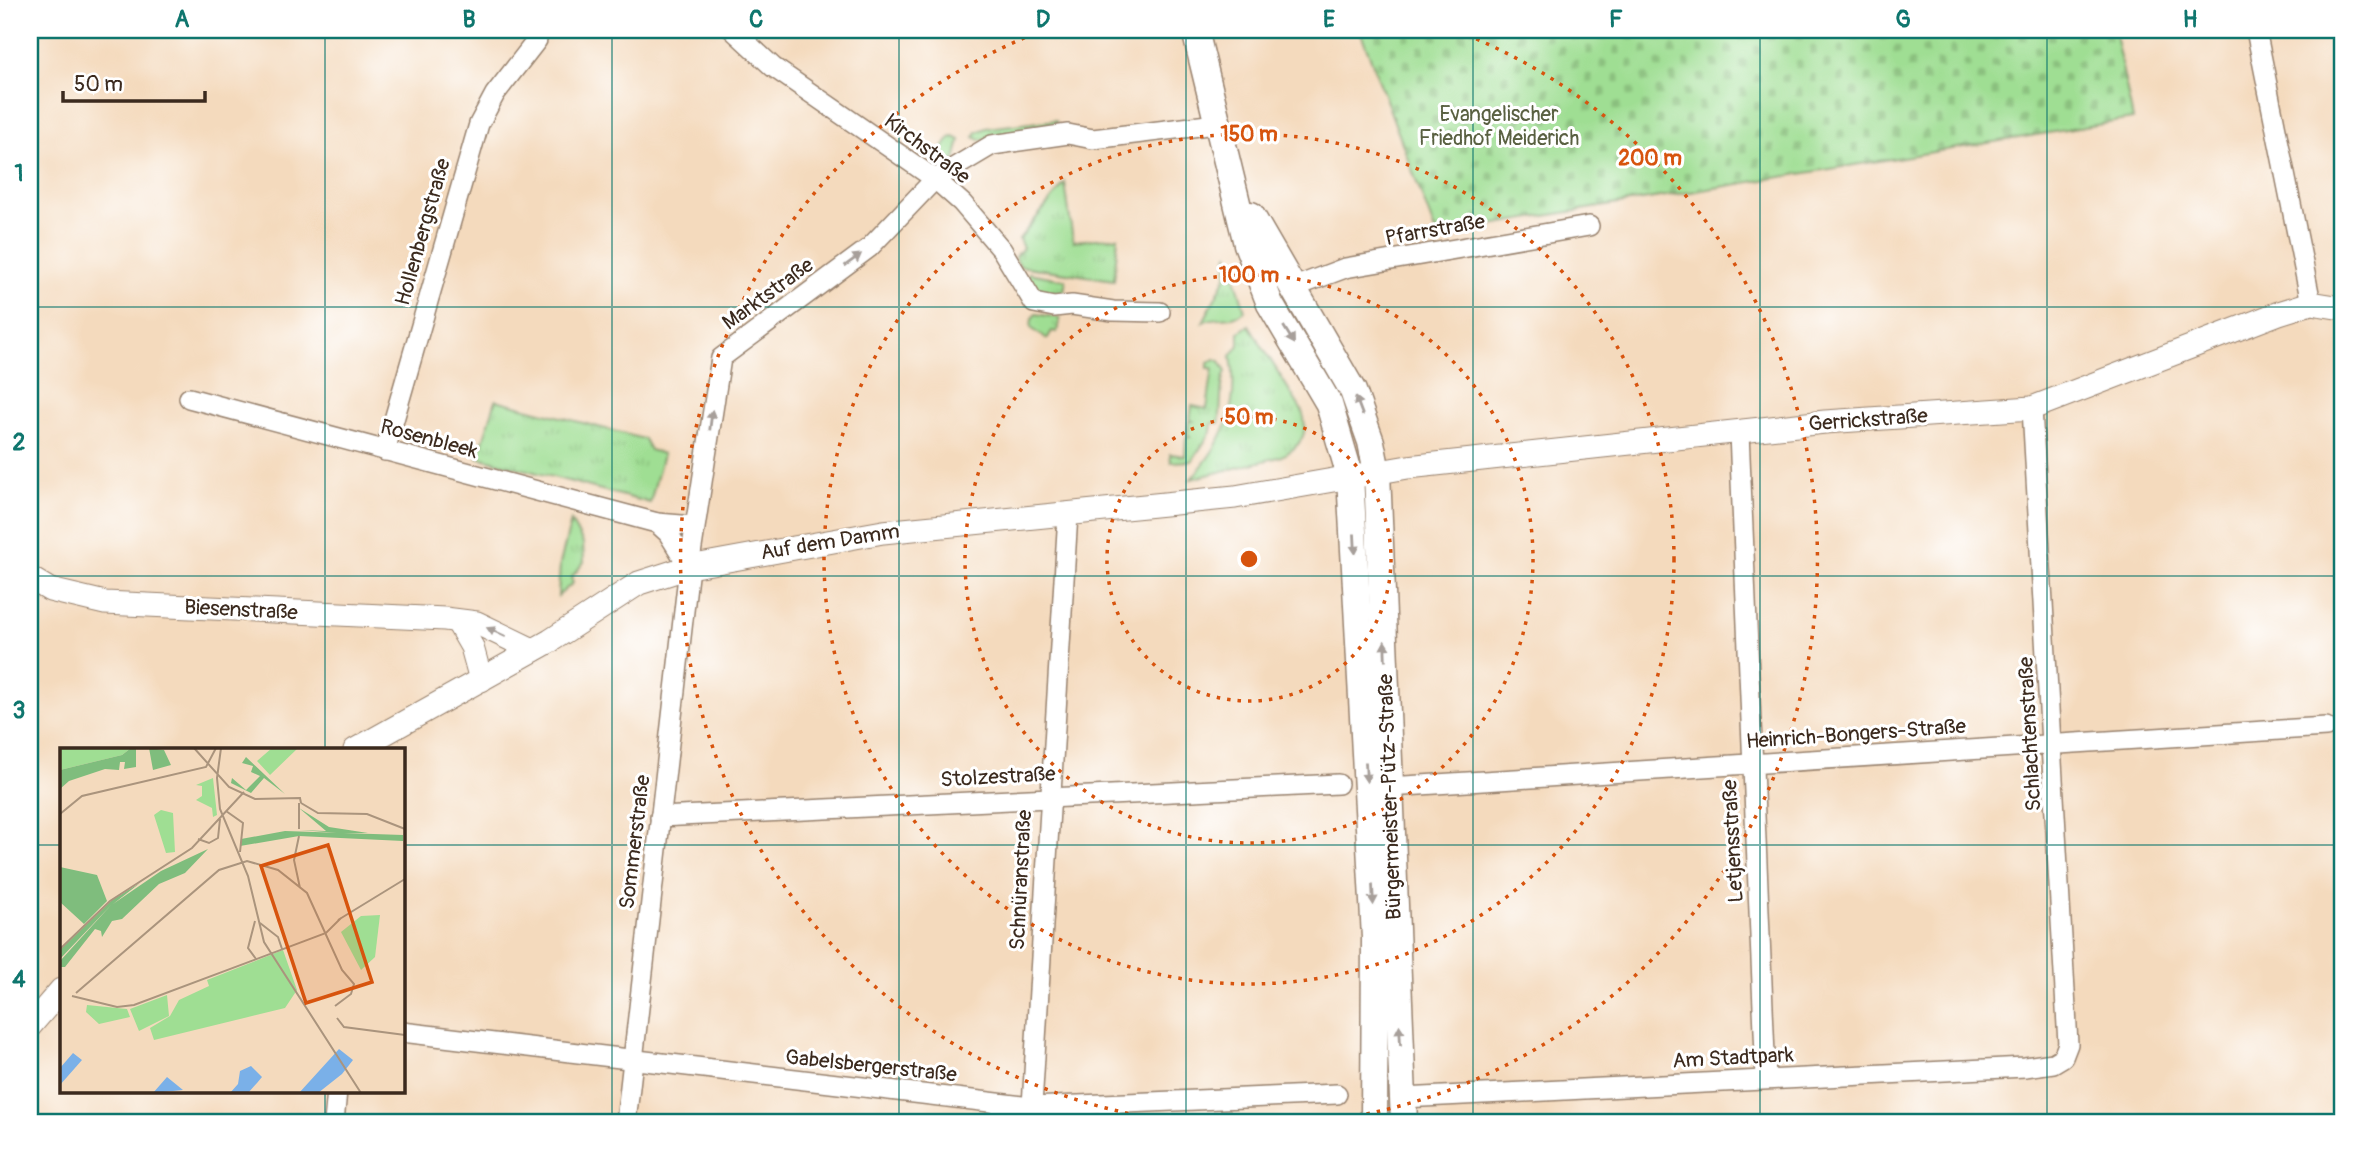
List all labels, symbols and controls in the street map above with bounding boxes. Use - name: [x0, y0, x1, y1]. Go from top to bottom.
- text: A: [175, 5, 190, 34]
- text: B: [462, 5, 476, 34]
- text: C: [749, 5, 763, 34]
- text: D: [1036, 5, 1050, 34]
- text: E: [1323, 5, 1335, 34]
- text: F: [1609, 5, 1623, 34]
- text: G: [1895, 5, 1911, 34]
- text: H: [2183, 5, 2197, 34]
- scale bar: [63, 60, 205, 104]
- text: 50 m: [74, 71, 123, 98]
- park label: Evangelischer Friedhof Meiderich: [1419, 101, 1579, 152]
- street label: Kirchstraße: [878, 108, 976, 191]
- text: 150 m: [1220, 121, 1278, 148]
- text: 200 m: [1618, 145, 1682, 172]
- street label: Hollenbergstraße: [389, 155, 457, 309]
- text: 1: [15, 159, 24, 188]
- street label: Pfarrstraße: [1383, 208, 1488, 252]
- street label: Marktstraße: [717, 251, 820, 336]
- one-way arrow: [844, 253, 862, 267]
- text: 100 m: [1219, 262, 1279, 289]
- one-way arrow: [1283, 325, 1296, 345]
- one-way arrow: [1354, 395, 1365, 416]
- street label: Gerrickstraße: [1808, 402, 1929, 438]
- text: 50 m: [1225, 404, 1274, 431]
- one-way arrow: [706, 408, 717, 430]
- street label: Rosenbleek: [377, 413, 481, 465]
- text: 2: [13, 428, 26, 457]
- street label: Auf dem Damm: [758, 518, 902, 566]
- one-way arrow: [1350, 534, 1361, 556]
- centre of rings: [1237, 547, 1261, 571]
- street label: Biesenstraße: [184, 594, 299, 626]
- one-way arrow: [486, 626, 506, 637]
- one-way arrow: [1380, 640, 1391, 662]
- street label: Schlachtenstraße: [2012, 655, 2048, 812]
- street label: Bürgermeister-Pütz-Straße: [1372, 673, 1408, 921]
- text: 3: [13, 696, 25, 725]
- street label: Heinrich-Bongers-Straße: [1745, 713, 1967, 755]
- inset map: [60, 748, 404, 1092]
- street label: Stolzestraße: [940, 760, 1057, 793]
- one-way arrow: [1361, 761, 1372, 783]
- street label: Sommerstraße: [613, 773, 657, 911]
- street label: Letjensstraße: [1716, 778, 1750, 903]
- street label: Schnüranstraße: [1004, 808, 1038, 951]
- one-way arrow: [1367, 885, 1378, 907]
- text: 4: [12, 965, 26, 994]
- one-way arrow: [1395, 1023, 1406, 1045]
- street label: Am Stadtpark: [1672, 1041, 1795, 1075]
- street label: Gabelsbergerstraße: [784, 1044, 959, 1088]

